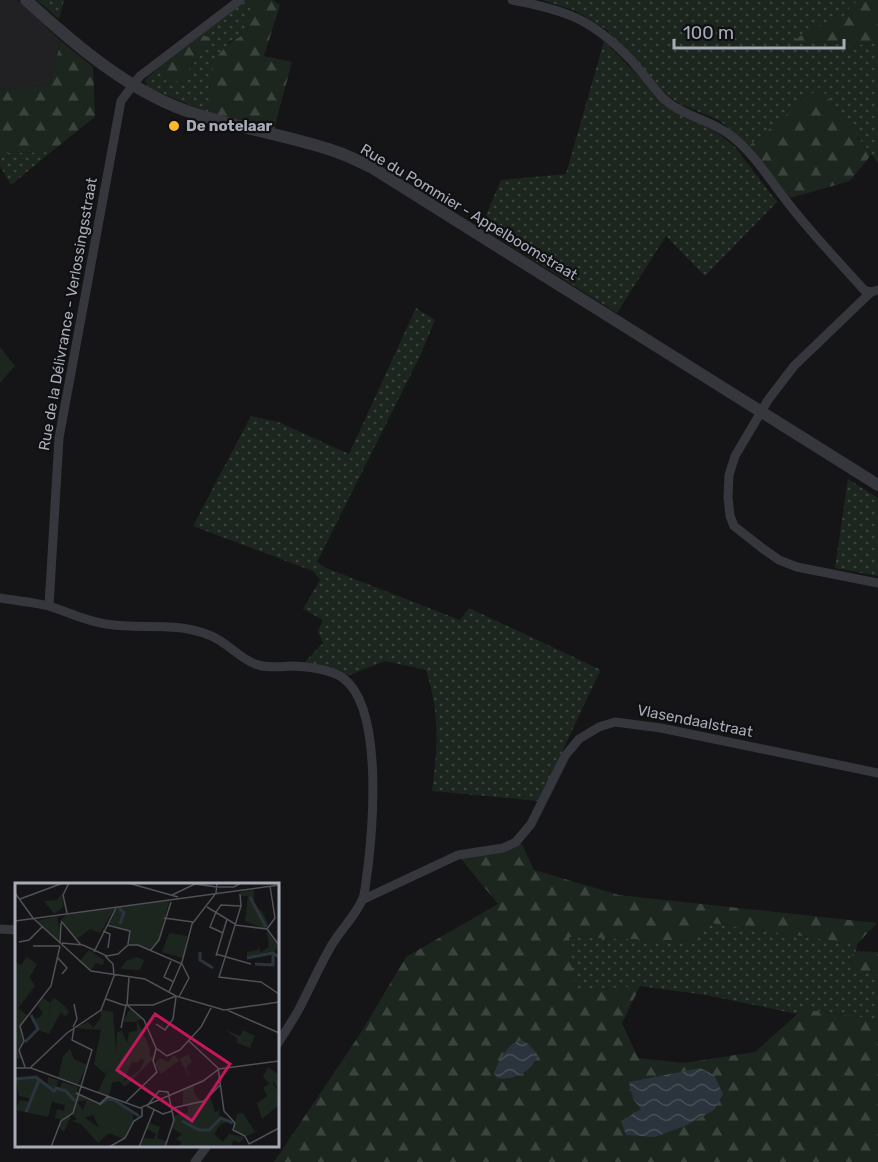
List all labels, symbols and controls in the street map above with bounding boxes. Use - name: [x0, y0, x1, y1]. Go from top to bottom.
- scale bar: [674, 12, 844, 50]
- text: 100 m: [683, 22, 734, 44]
- place label: De notelaar: [186, 117, 273, 135]
- marker: De notelaar: [167, 119, 181, 133]
- street label: Rue du Pommier - Appelboomstraat: [357, 140, 581, 284]
- street label: Rue de la Délivrance - Verlossingsstraat: [35, 176, 101, 452]
- street label: Vlasendaalstraat: [636, 701, 754, 741]
- inset map: [15, 883, 279, 1147]

